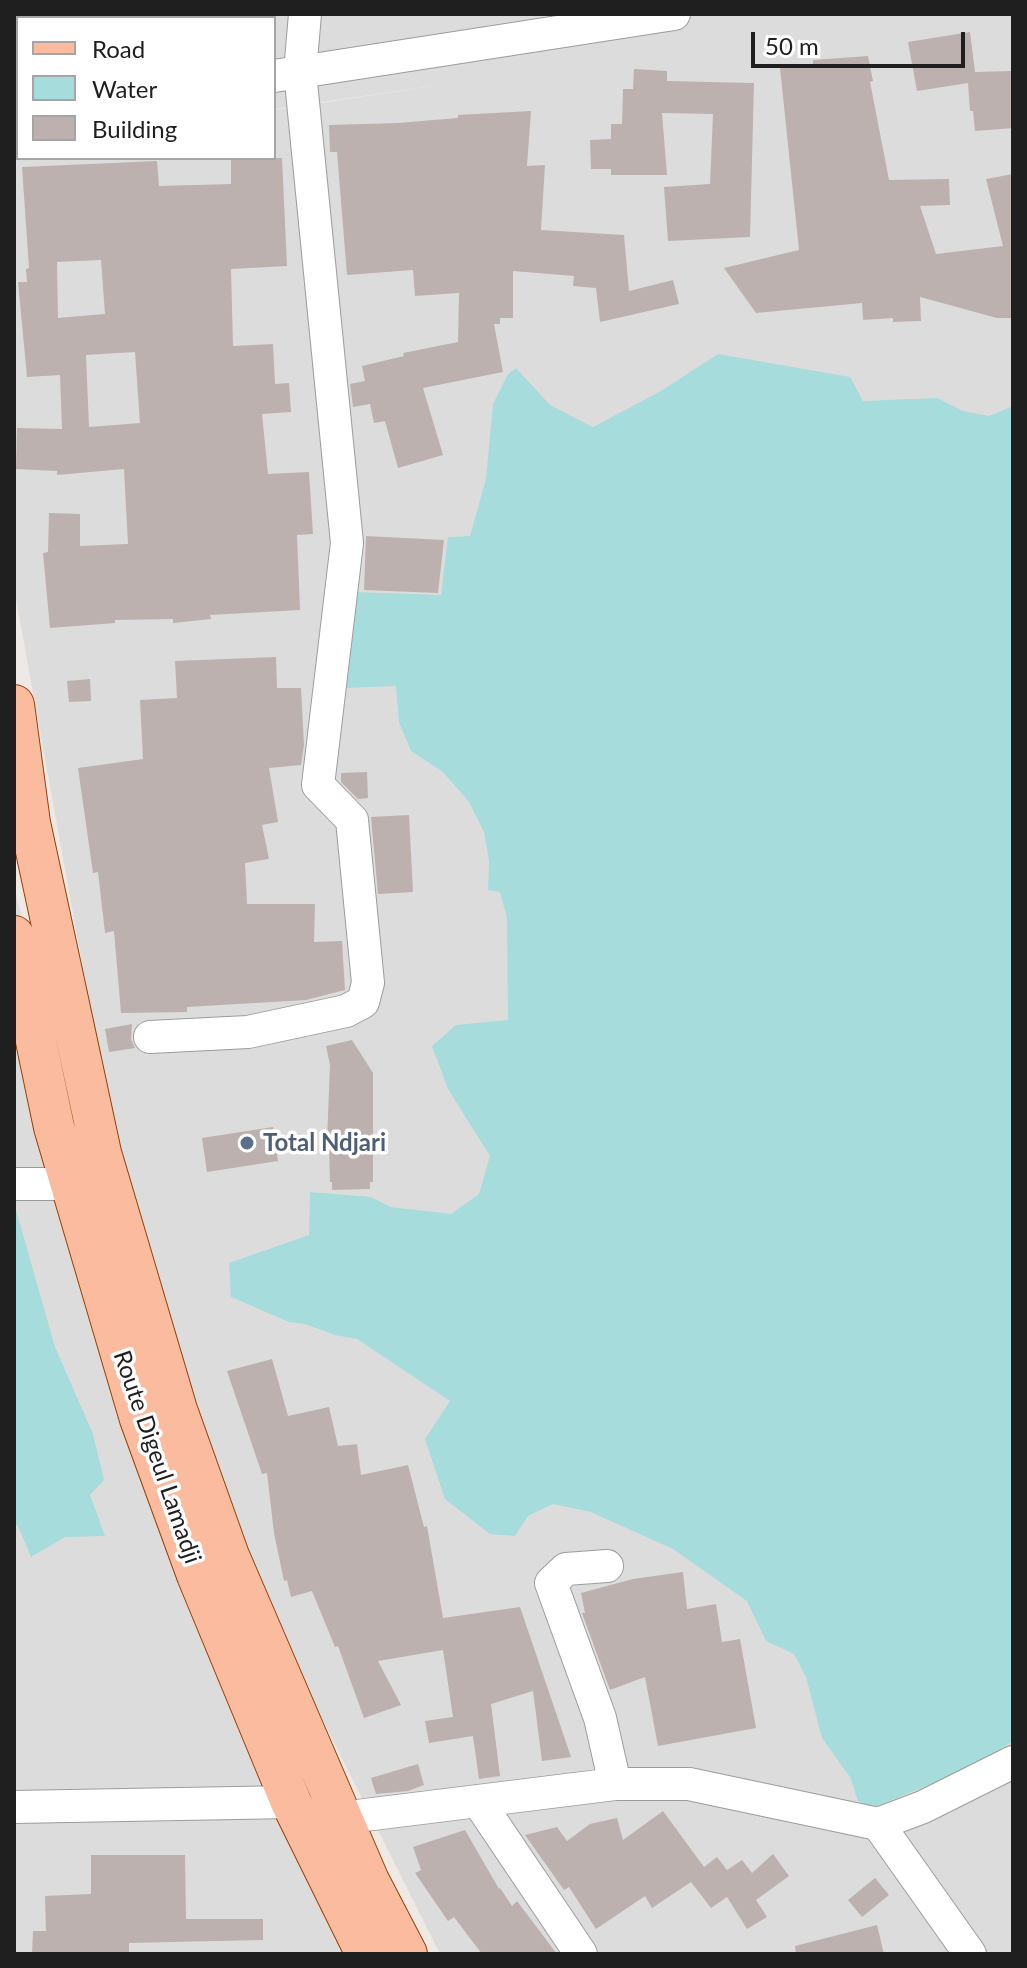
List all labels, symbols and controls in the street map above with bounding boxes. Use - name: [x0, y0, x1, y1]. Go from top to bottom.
- legend: [16, 16, 276, 160]
- scale bar: [755, 16, 969, 66]
- text: 50 m: [765, 31, 819, 60]
- text: Road: [92, 34, 145, 63]
- text: Water: [92, 74, 157, 103]
- text: Building: [92, 114, 177, 143]
- place label: Total Ndjari: [263, 1129, 386, 1157]
- marker: Total Ndjari: [238, 1134, 256, 1152]
- street label: Route Digeul Lamadji: [107, 1347, 207, 1567]

